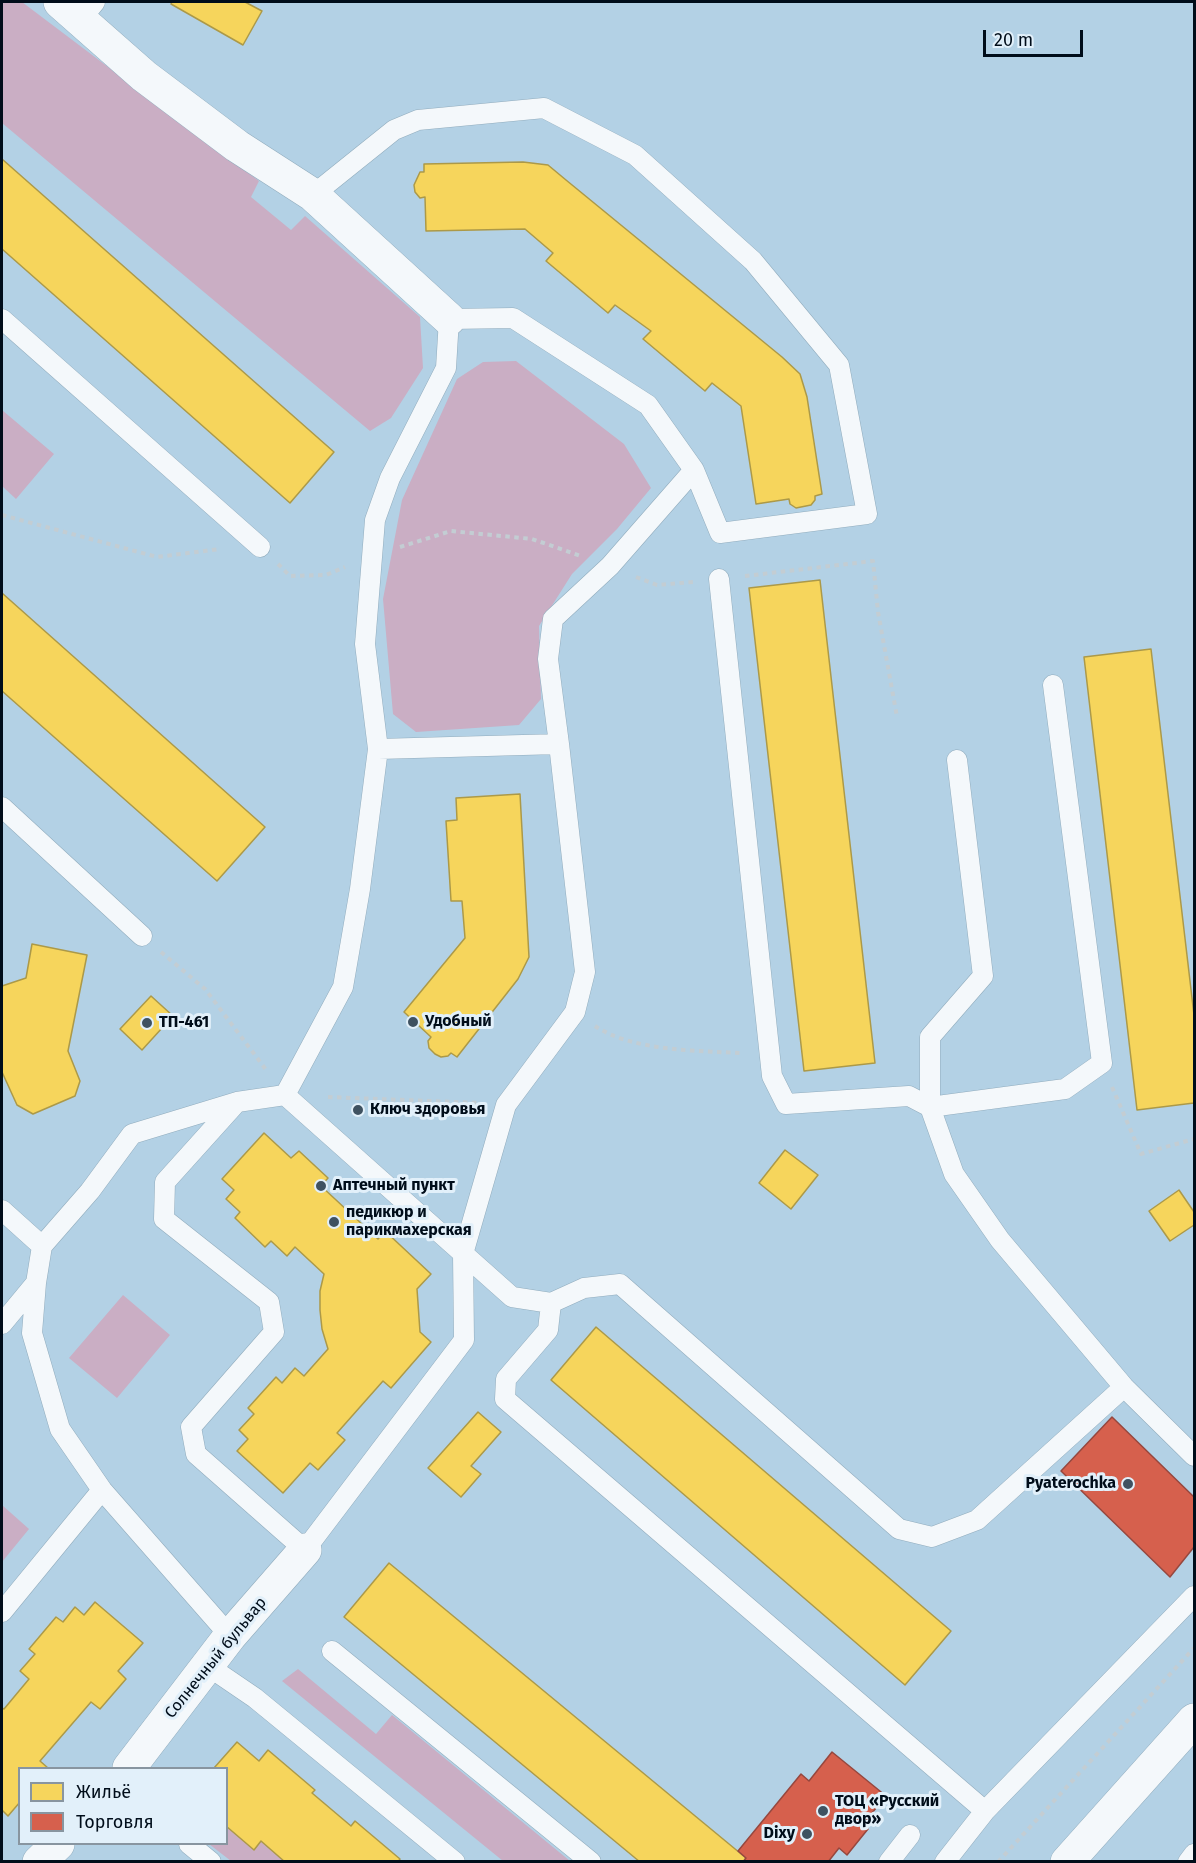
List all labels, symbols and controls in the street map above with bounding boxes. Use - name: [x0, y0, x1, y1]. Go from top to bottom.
- scale bar: [986, 18, 1086, 56]
- text: 20 m: [994, 29, 1033, 51]
- place label: Удобный: [425, 1012, 492, 1032]
- place label: ТП-461: [159, 1013, 209, 1033]
- marker: Удобный: [406, 1015, 420, 1029]
- marker: ТП-461: [140, 1016, 154, 1030]
- place label: Ключ здоровья: [370, 1100, 486, 1120]
- marker: Ключ здоровья: [351, 1103, 365, 1117]
- place label: Аптечный пункт: [333, 1176, 455, 1196]
- marker: Аптечный пункт: [314, 1179, 328, 1193]
- place label: педикюр и парикмахерская: [346, 1203, 472, 1241]
- marker: педикюр и парикмахерская: [327, 1215, 341, 1229]
- place label: Pyaterochka: [1026, 1474, 1116, 1494]
- marker: Pyaterochka: [1121, 1477, 1135, 1491]
- street label: Солнечный бульвар: [161, 1593, 271, 1723]
- legend: [18, 1767, 228, 1845]
- text: Жильё: [76, 1781, 131, 1803]
- place label: ТОЦ «Русский двор»: [835, 1792, 939, 1830]
- marker: ТОЦ «Русский двор»: [816, 1804, 830, 1818]
- text: Торговля: [76, 1811, 154, 1833]
- place label: Dixy: [764, 1824, 795, 1844]
- marker: Dixy: [800, 1827, 814, 1841]

